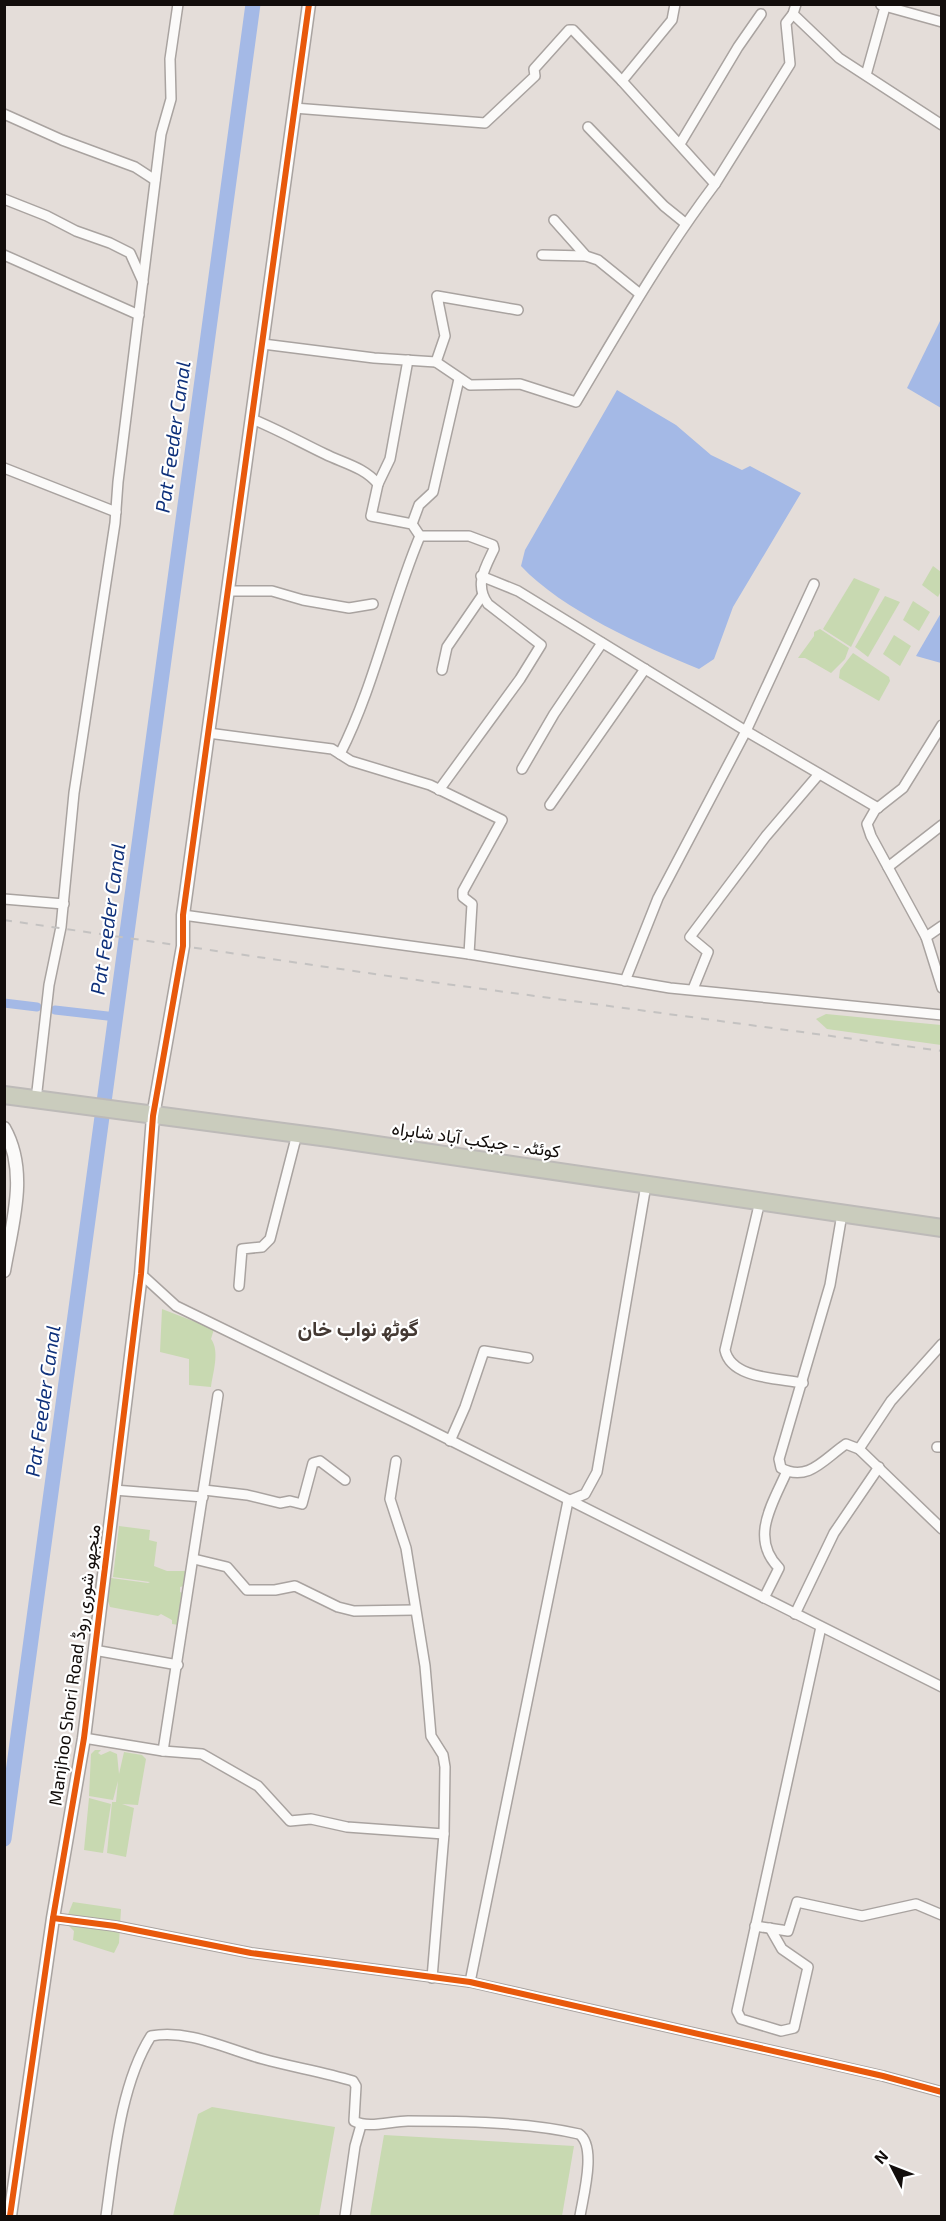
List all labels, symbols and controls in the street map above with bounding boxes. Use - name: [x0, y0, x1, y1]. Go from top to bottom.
- water label: Pat Feeder Canal: [149, 359, 195, 514]
- water label: Pat Feeder Canal: [84, 841, 130, 996]
- street label: کوئٹہ - جیکب آباد شاہراہ: [390, 1116, 562, 1164]
- district label: گوٹھ نواب خان: [297, 1315, 419, 1342]
- water label: Pat Feeder Canal: [19, 1323, 65, 1478]
- street label: Manjhoo Shori Road منجھو شوری روڈ: [43, 1523, 106, 1807]
- north arrow: [862, 2137, 922, 2197]
- text: N: [870, 2146, 891, 2167]

